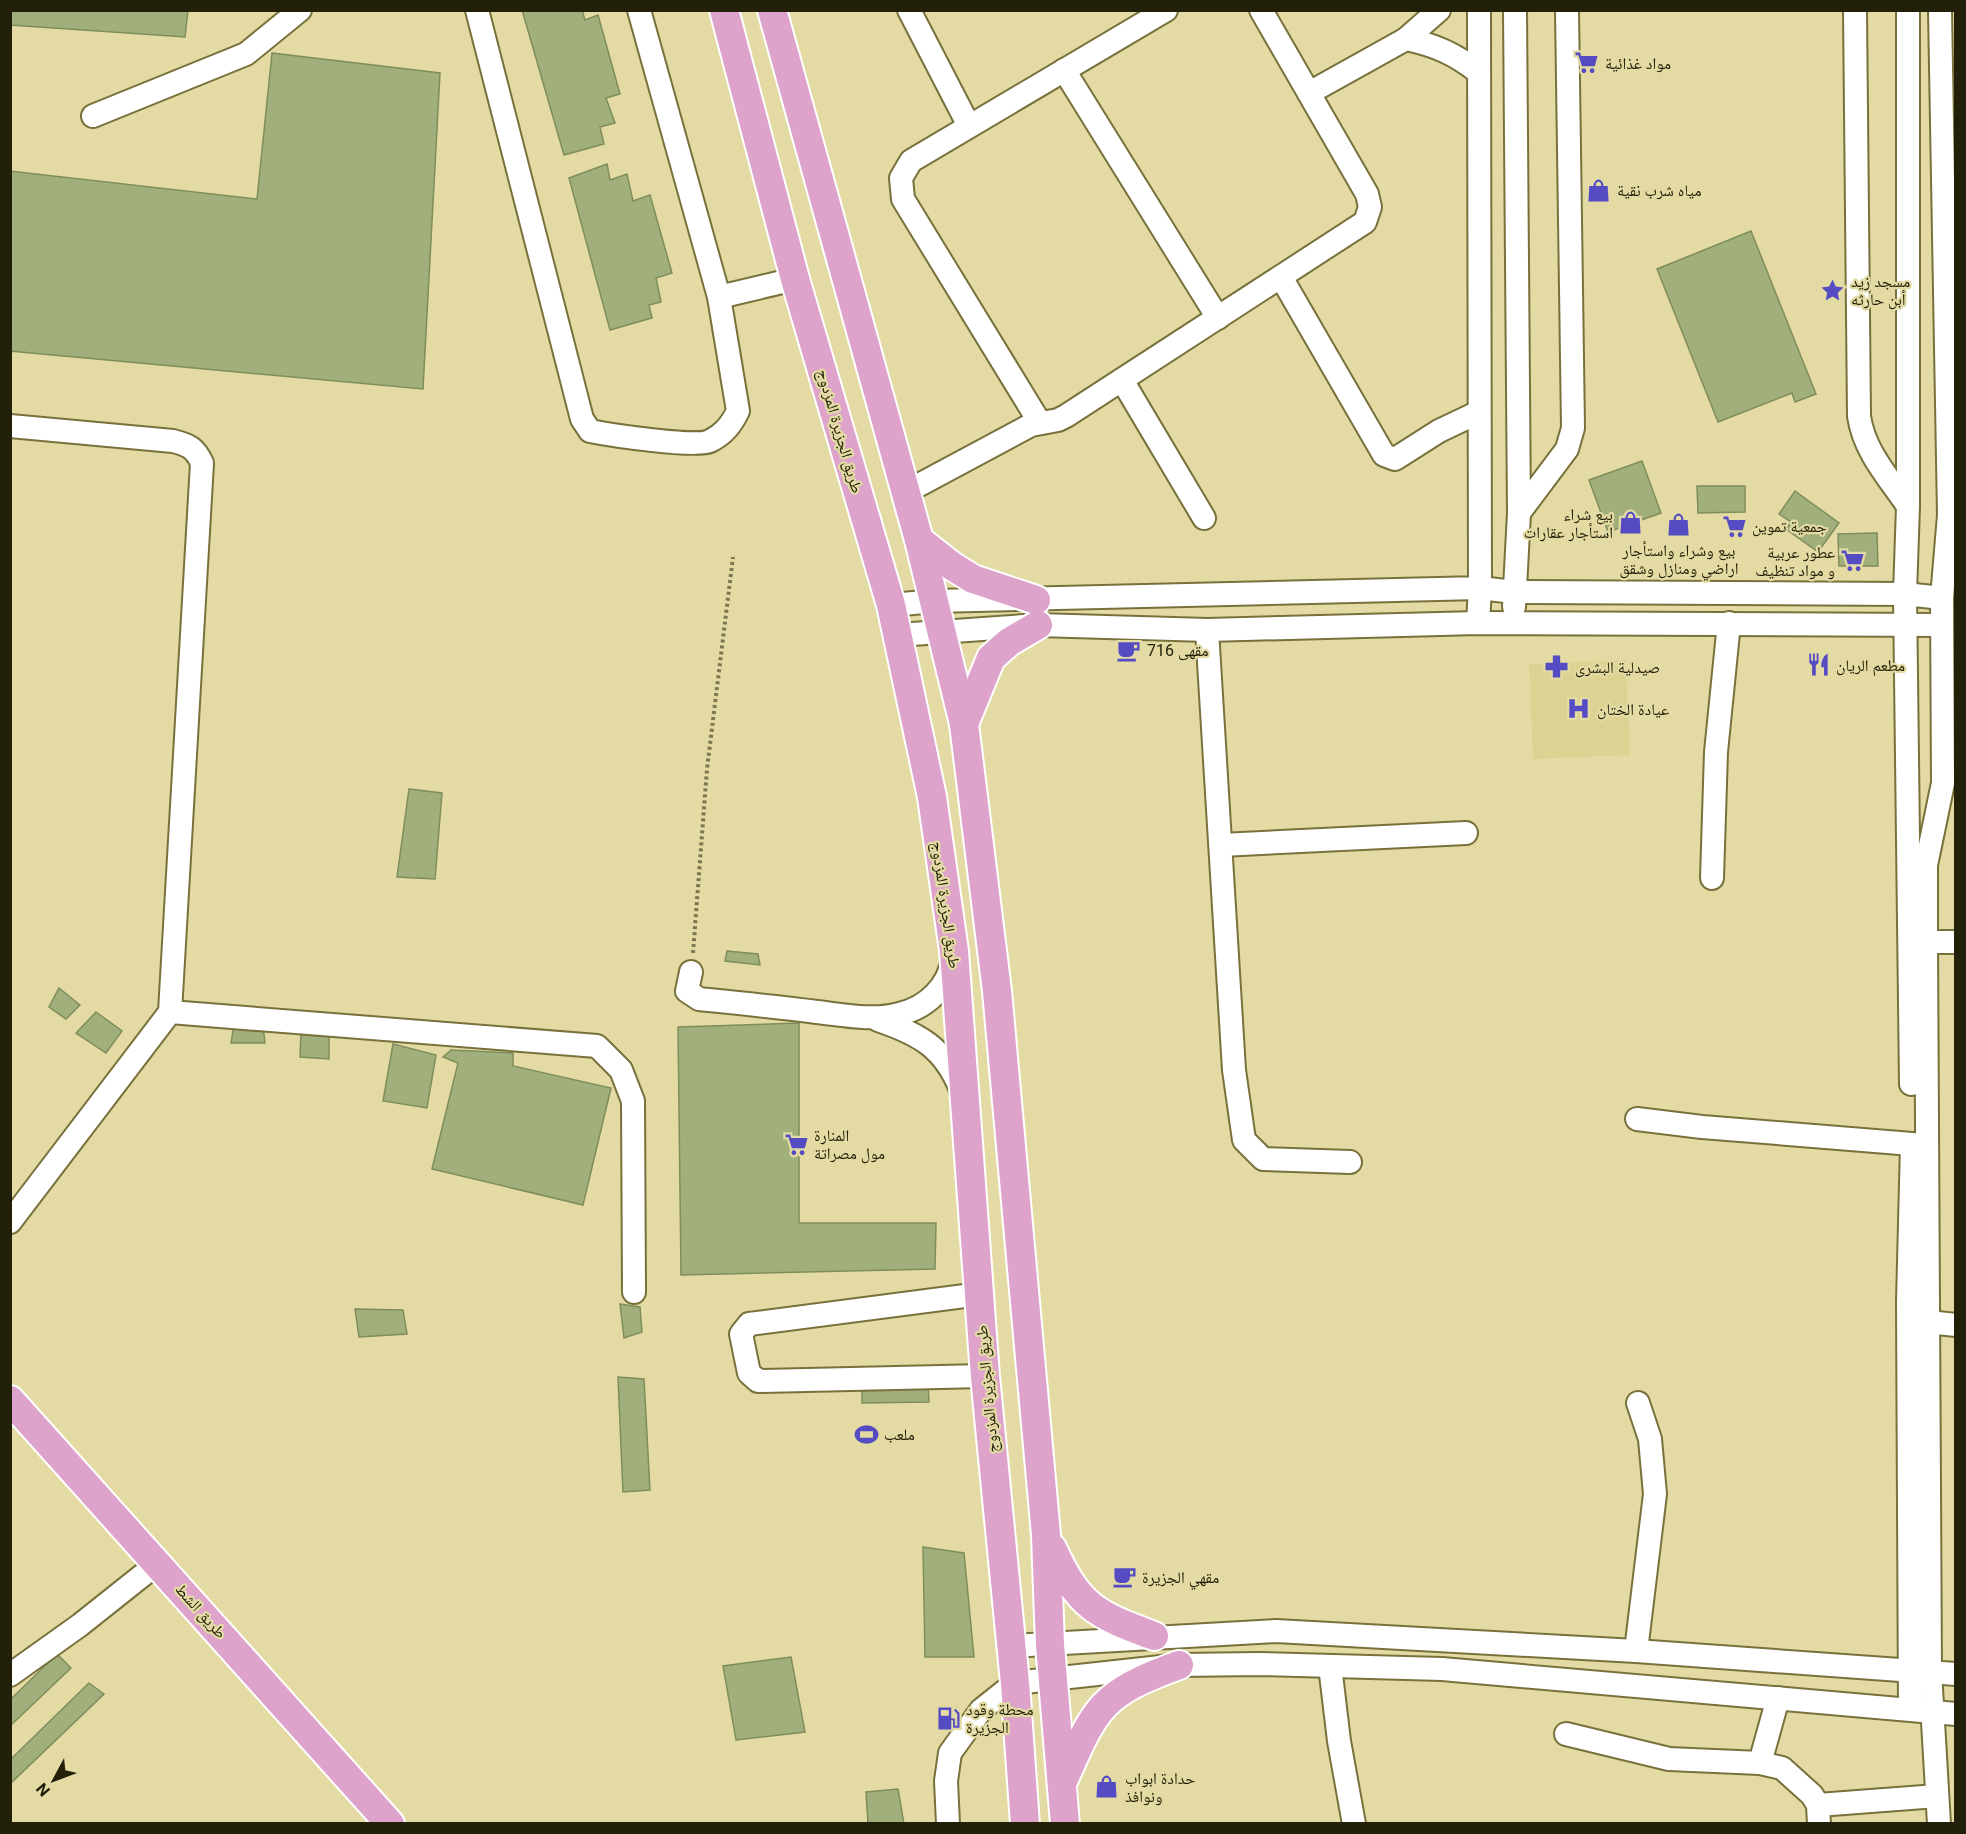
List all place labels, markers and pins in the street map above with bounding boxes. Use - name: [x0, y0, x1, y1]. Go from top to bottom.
- supermarket icon: مواد غذائية: [1574, 50, 1600, 76]
- place label: مواد غذائية: [1605, 54, 1671, 73]
- shop icon: مياه شرب نقية: [1586, 177, 1612, 203]
- place label: مياه شرب نقية: [1617, 181, 1702, 200]
- place label: مسجد زيد أبن حارثه: [1851, 272, 1910, 310]
- place icon: مسجد زيد أبن حارثه: [1820, 277, 1846, 303]
- place label: بيع شراء استأجار عقارات: [1524, 505, 1613, 542]
- shop icon: بيع شراء استأجار عقارات: [1618, 510, 1644, 536]
- shop icon: بيع وشراء واستأجار اراضي ومنازل وشقق: [1666, 512, 1692, 538]
- supermarket icon: جمعية تموين: [1721, 513, 1747, 539]
- place label: جمعية تموين: [1752, 517, 1827, 537]
- place label: بيع وشراء واستأجار اراضي ومنازل وشقق: [1620, 541, 1738, 581]
- place label: عطور عربية و مواد تنظيف: [1755, 543, 1835, 580]
- supermarket icon: عطور عربية و مواد تنظيف: [1840, 548, 1866, 574]
- cafe icon: مقهى 716: [1116, 637, 1142, 663]
- place label: مقهى 716: [1147, 641, 1209, 661]
- restaurant icon: مطعم الريان: [1805, 652, 1831, 678]
- pharmacy icon: صيدلية البشرى: [1544, 654, 1570, 680]
- place label: مطعم الريان: [1836, 656, 1905, 676]
- place label: صيدلية البشرى: [1575, 658, 1660, 678]
- hospital icon: عيادة الختان: [1566, 696, 1592, 722]
- place label: عيادة الختان: [1597, 700, 1669, 720]
- place label: المنارة مول مصراتة: [814, 1126, 885, 1164]
- supermarket icon: المنارة مول مصراتة: [783, 1131, 809, 1157]
- sports icon: ملعب: [853, 1421, 879, 1447]
- place label: ملعب: [884, 1425, 915, 1444]
- cafe icon: مقهي الجزيرة: [1111, 1564, 1137, 1590]
- place label: مقهي الجزيرة: [1142, 1568, 1219, 1590]
- place label: محطة وقود الجزيرة: [966, 1700, 1034, 1737]
- fuel station icon: محطة وقود الجزيرة: [935, 1705, 961, 1731]
- place label: حدادة ابواب ونوافذ: [1125, 1769, 1196, 1806]
- shop icon: حدادة ابواب ونوافذ: [1094, 1774, 1120, 1800]

